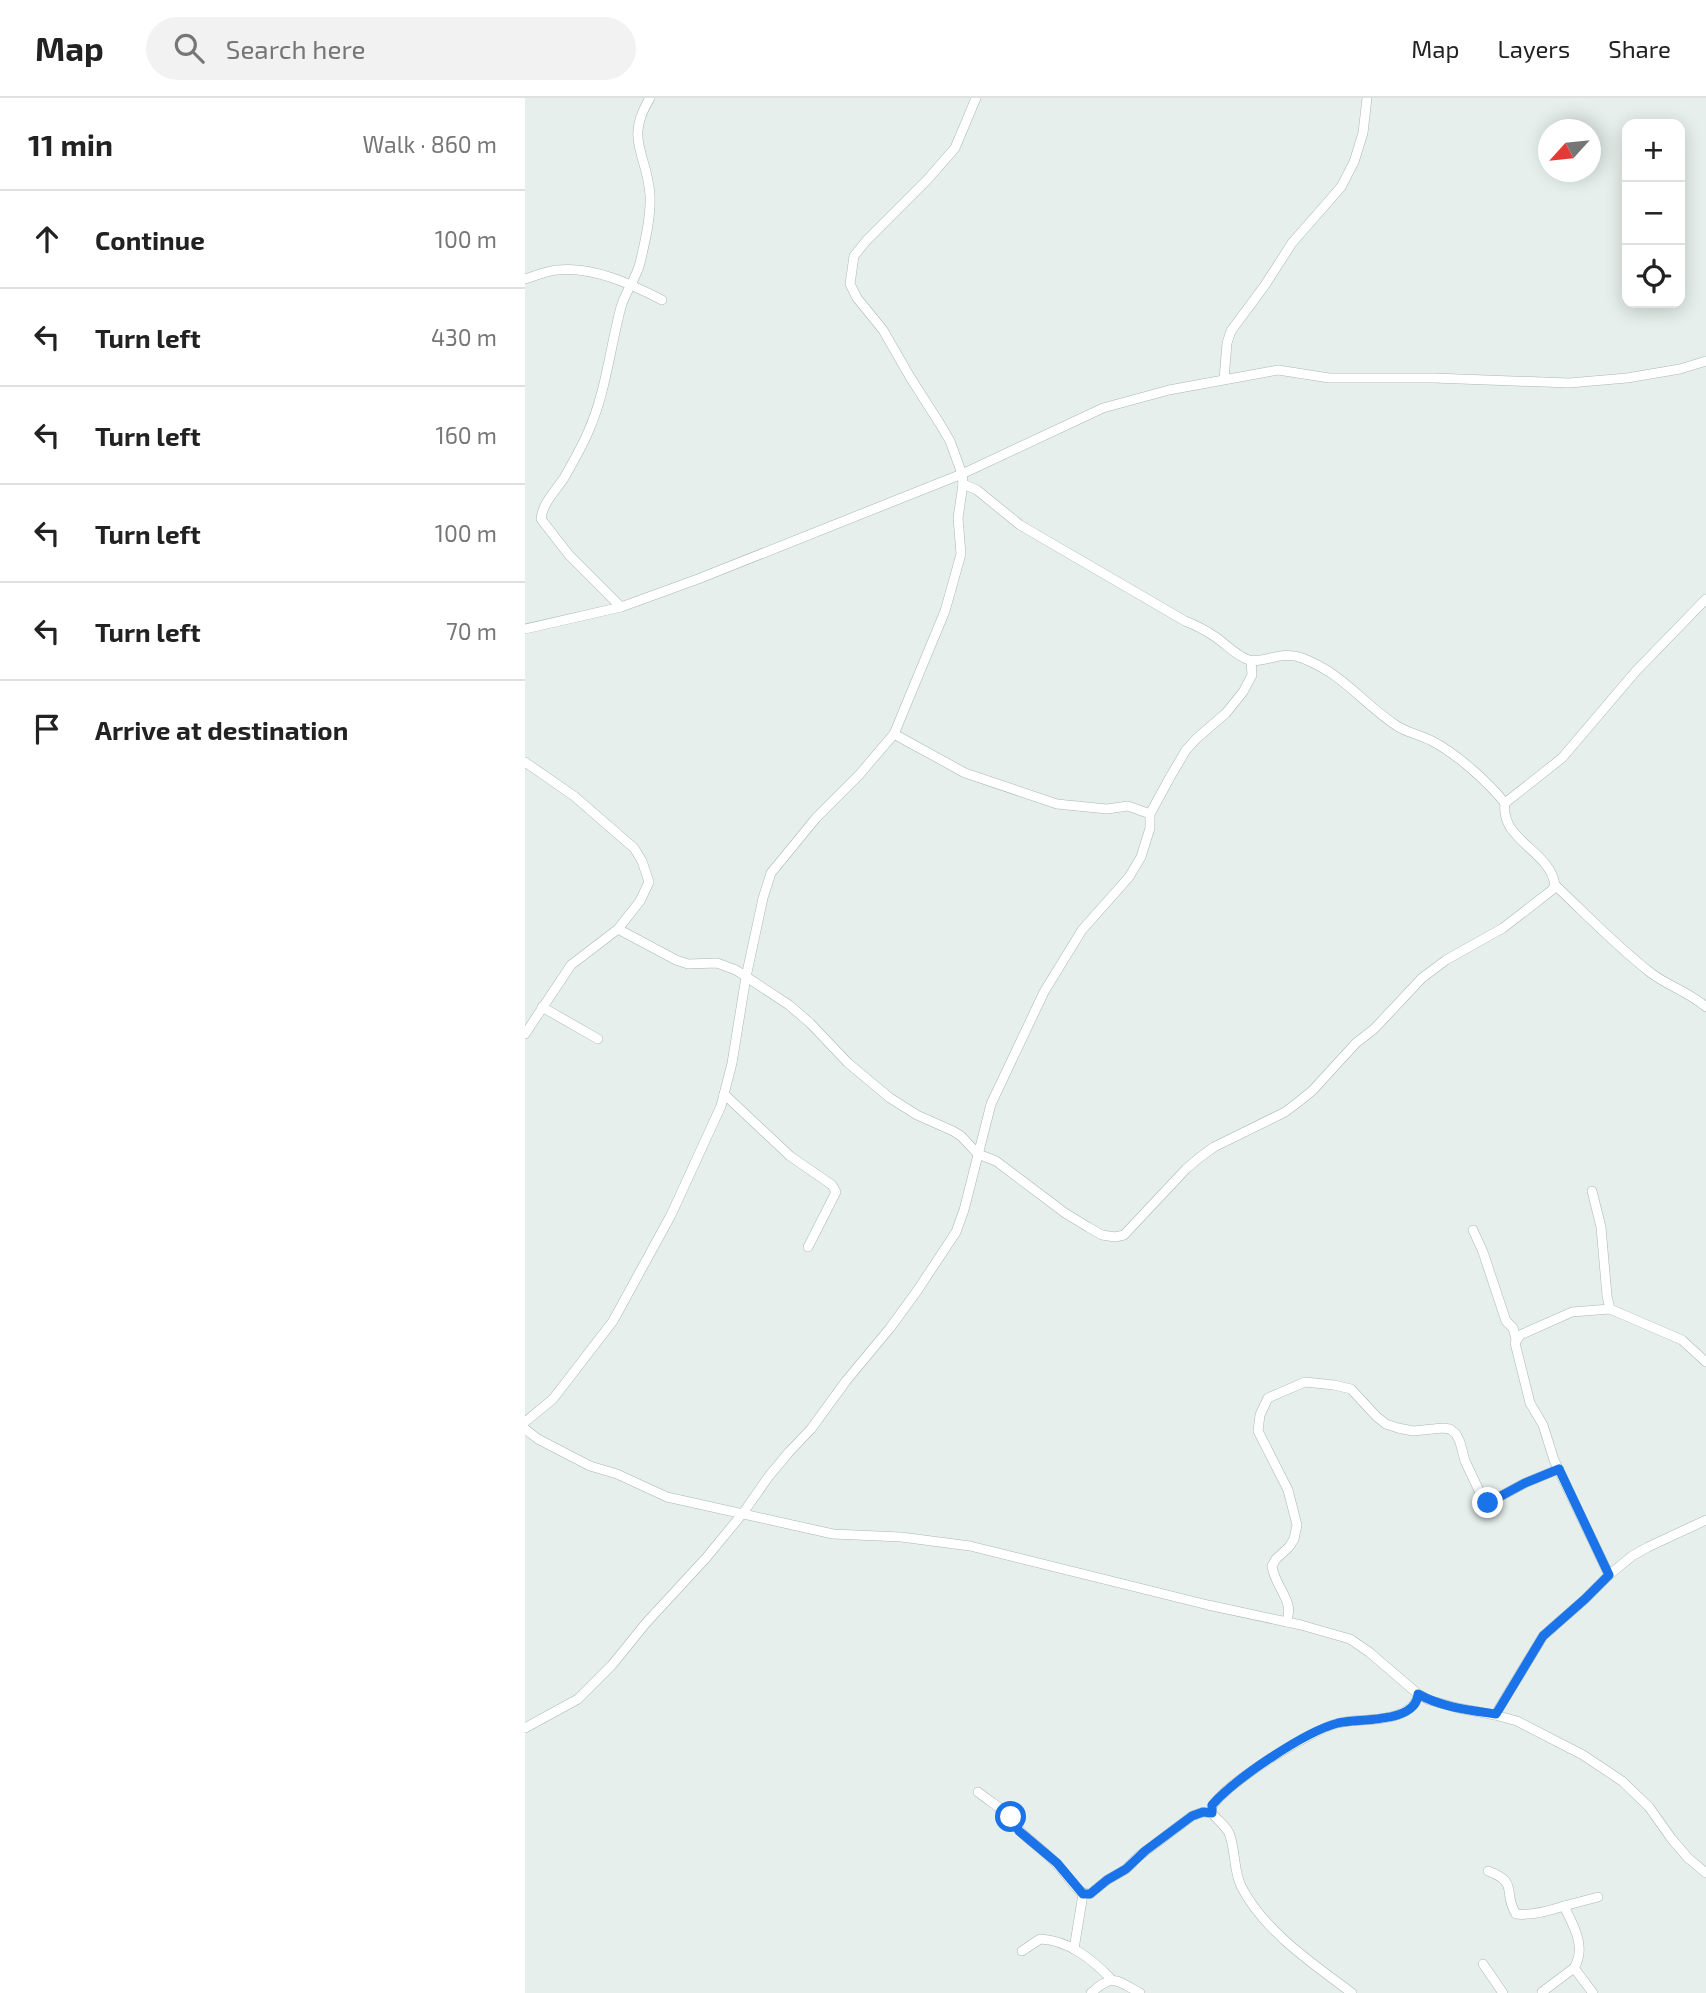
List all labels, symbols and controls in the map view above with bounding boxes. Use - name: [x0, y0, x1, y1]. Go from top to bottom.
- search box: [146, 17, 636, 80]
- text: Map: [35, 28, 104, 68]
- icon: search: [170, 29, 208, 67]
- text: Search here: [226, 33, 365, 64]
- text: Map: [1411, 34, 1459, 63]
- text: Layers: [1497, 34, 1570, 63]
- text: Share: [1608, 34, 1671, 63]
- north arrow: [1538, 119, 1601, 182]
- map controls: [1622, 119, 1685, 308]
- button: +: [1622, 119, 1685, 182]
- text: 11 min: [28, 126, 113, 162]
- text: Walk · 860 m: [363, 130, 497, 158]
- button: −: [1622, 182, 1685, 245]
- icon: ahead: [28, 220, 66, 258]
- text: Continue: [95, 224, 205, 255]
- text: 100 m: [435, 225, 497, 253]
- button: locate: [1622, 245, 1685, 308]
- icon: left: [28, 318, 66, 356]
- text: Turn left: [95, 322, 201, 353]
- text: 430 m: [431, 323, 497, 351]
- icon: left: [28, 416, 66, 454]
- text: Turn left: [95, 420, 201, 451]
- text: 160 m: [436, 421, 497, 449]
- icon: left: [28, 514, 66, 552]
- text: Turn left: [95, 518, 201, 549]
- text: 100 m: [435, 519, 497, 547]
- icon: left: [28, 612, 66, 650]
- text: Turn left: [95, 616, 201, 647]
- text: 70 m: [446, 617, 497, 645]
- icon: arrive: [28, 710, 66, 748]
- text: Arrive at destination: [95, 714, 348, 745]
- route end: [1472, 1487, 1503, 1518]
- route start: [995, 1801, 1026, 1832]

